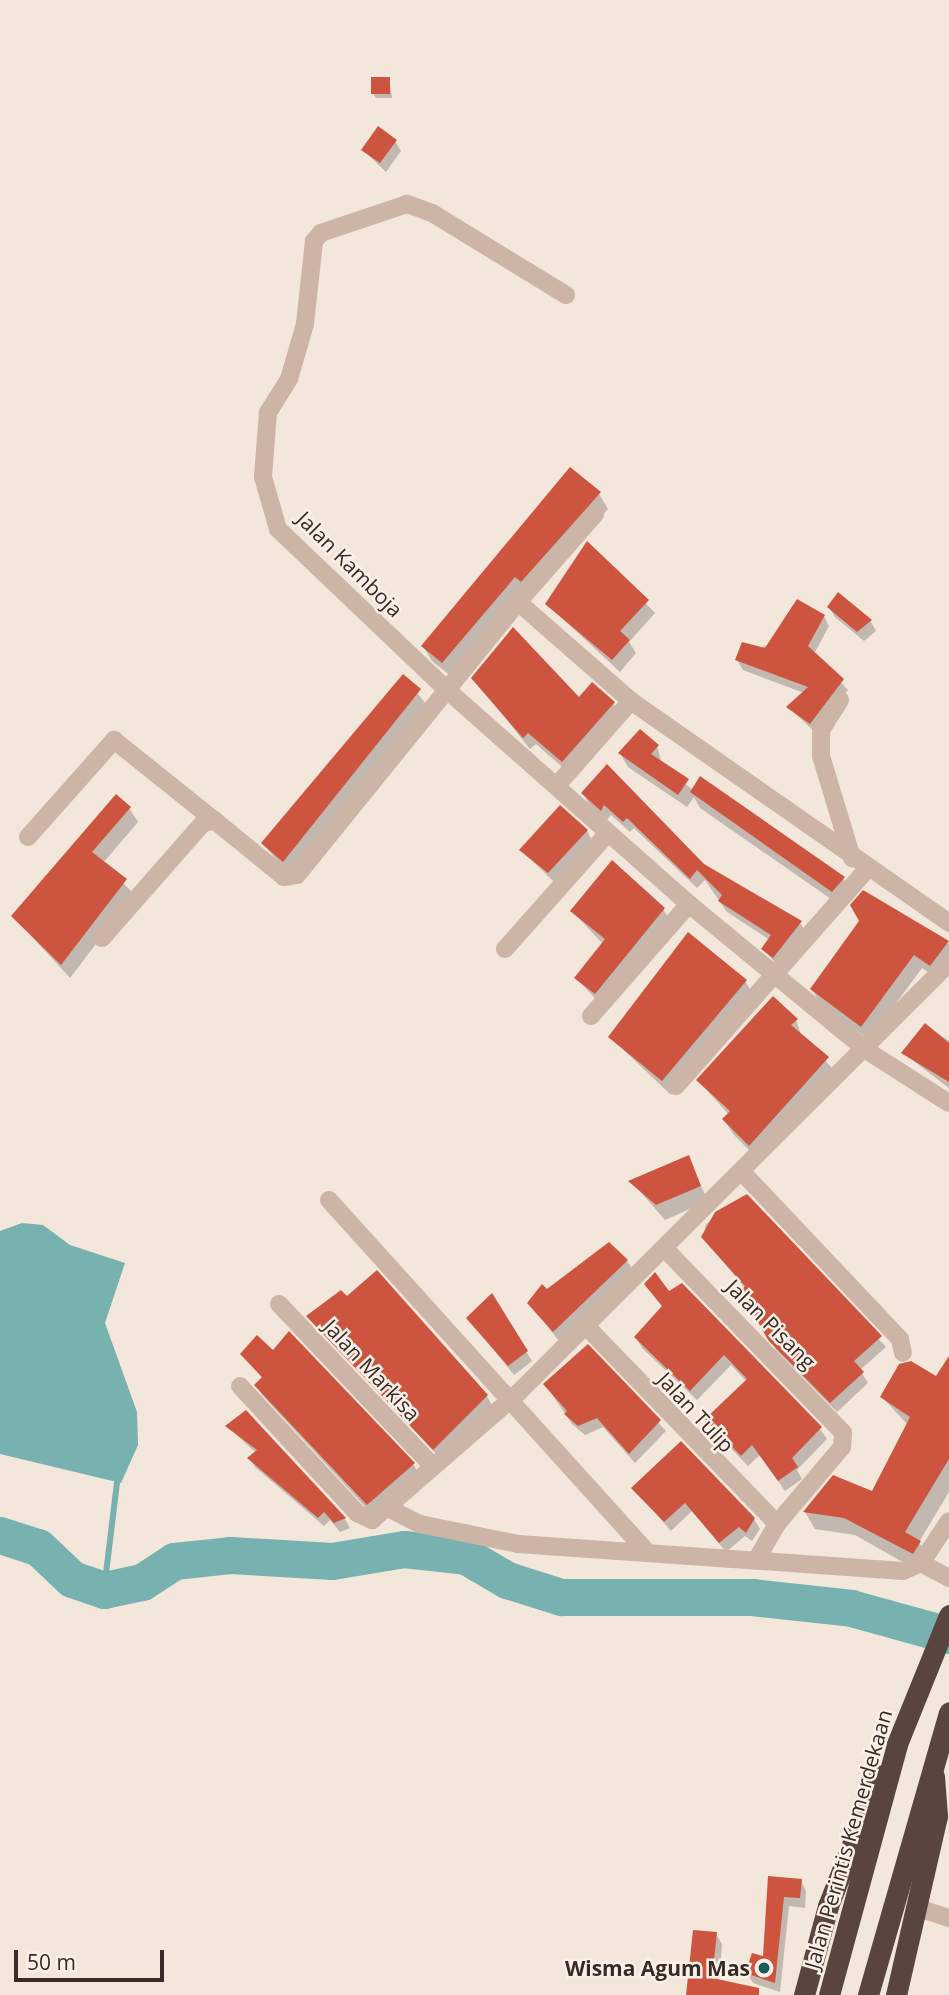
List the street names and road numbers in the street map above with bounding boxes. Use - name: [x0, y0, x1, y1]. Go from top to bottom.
- street label: Jalan Kamboja: [292, 506, 408, 622]
- street label: Jalan Pisang: [721, 1274, 821, 1374]
- street label: Jalan Markisa: [319, 1314, 425, 1426]
- street label: Jalan Tulip: [653, 1367, 739, 1457]
- street label: Jalan Perintis Kemerdekaan: [799, 1707, 897, 1971]

